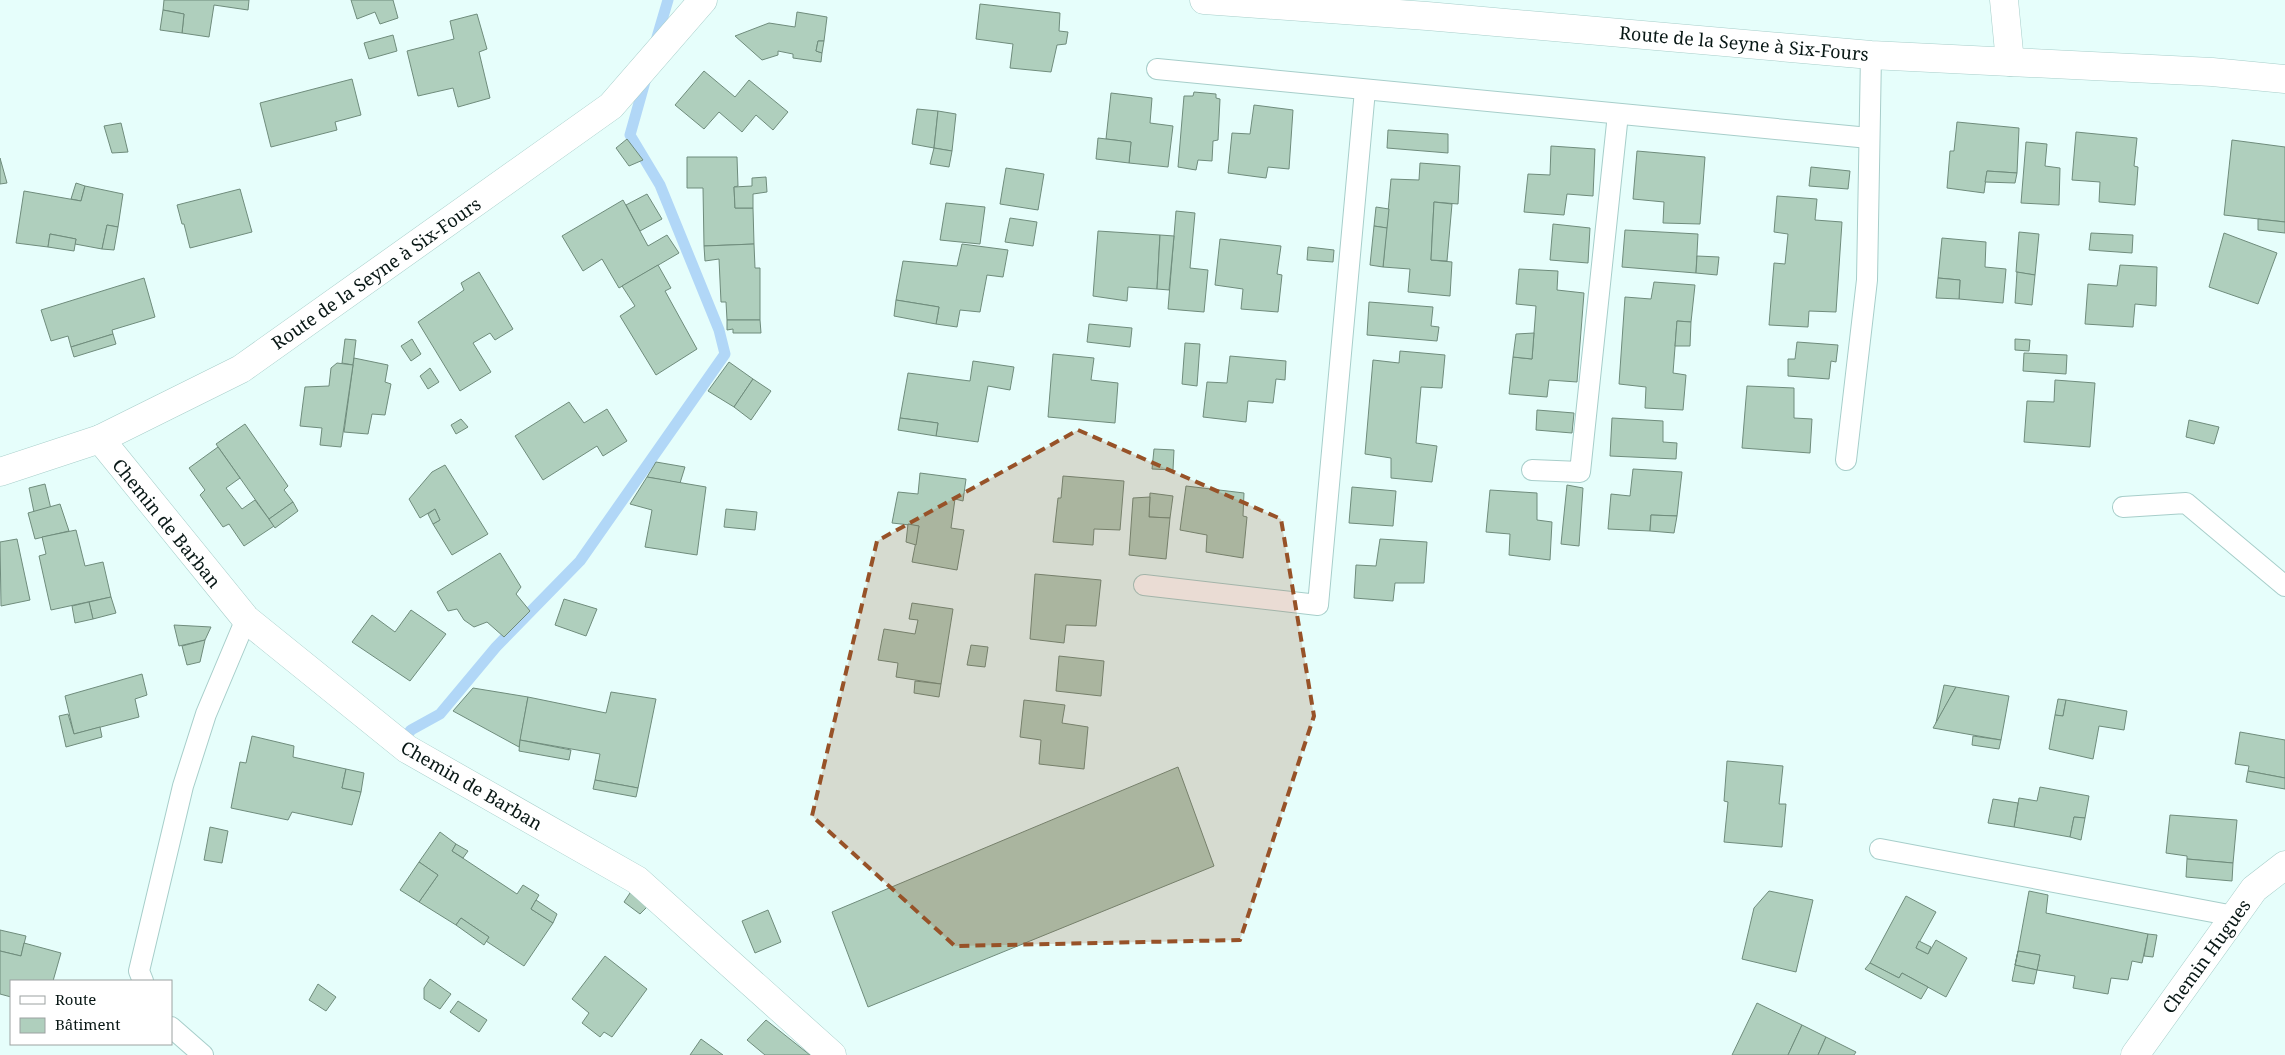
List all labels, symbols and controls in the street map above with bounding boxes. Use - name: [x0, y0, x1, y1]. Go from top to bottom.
- street label: Route de la Seyne à Six-Fours: [1618, 20, 1870, 66]
- street label: Route de la Seyne à Six-Fours: [267, 191, 485, 355]
- street label: Chemin de Barban: [107, 453, 227, 593]
- street label: Chemin de Barban: [397, 735, 547, 836]
- street label: Chemin Hugues: [2156, 894, 2256, 1018]
- legend: [10, 980, 172, 1045]
- text: Route: [55, 989, 96, 1009]
- text: Bâtiment: [55, 1014, 121, 1034]

